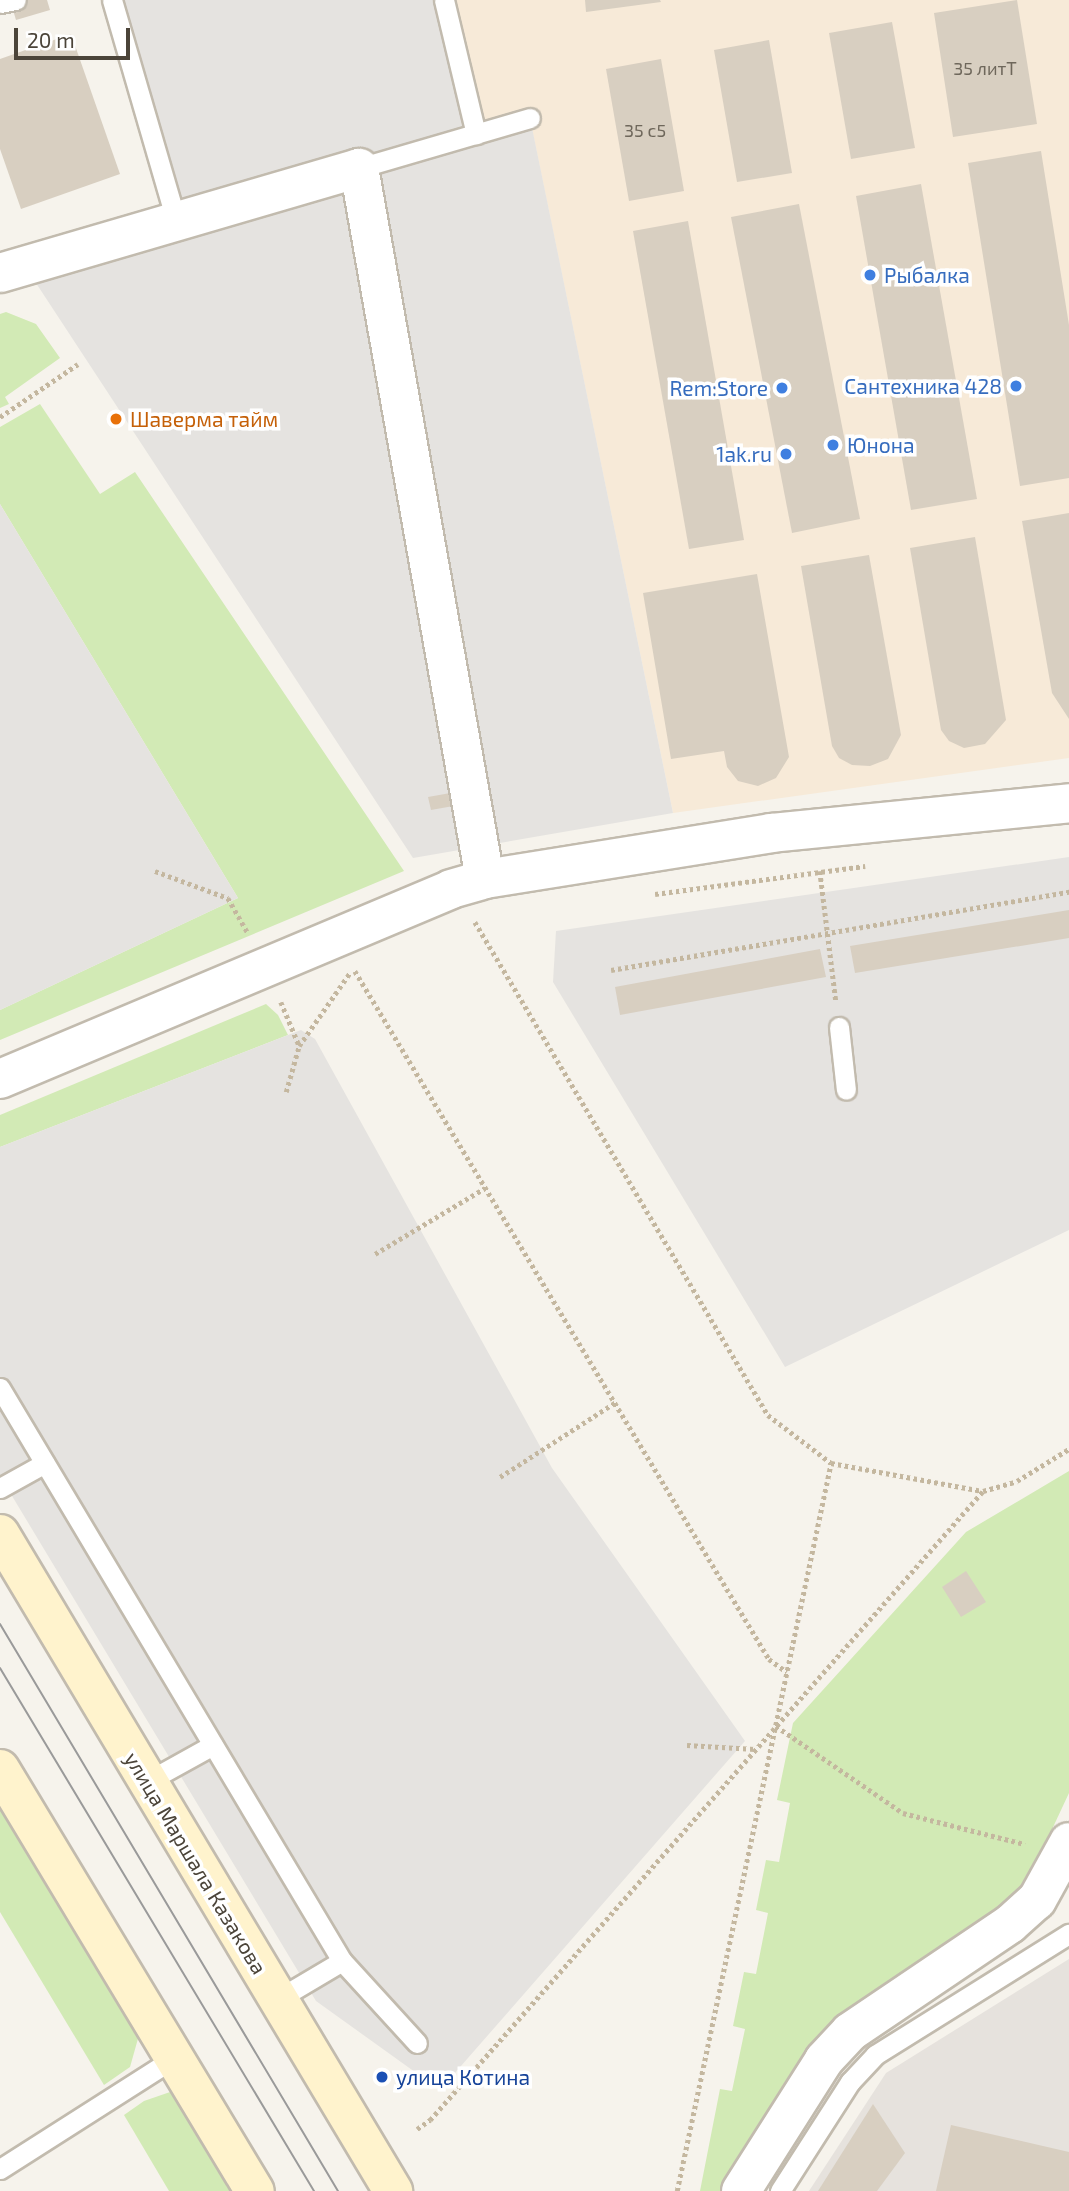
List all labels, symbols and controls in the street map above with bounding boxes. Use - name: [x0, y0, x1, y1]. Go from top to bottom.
- scale bar: [18, 14, 133, 58]
- text: 20 m: [27, 27, 75, 52]
- house number: 35 литТ: [953, 57, 1017, 79]
- house number: 35 с5: [624, 119, 666, 141]
- place label: Рыбалка: [884, 262, 970, 288]
- marker: Рыбалка: [862, 267, 878, 283]
- place label: Сантехника 428: [844, 373, 1002, 399]
- place label: Rem:Store: [669, 375, 768, 401]
- marker: Сантехника 428: [1008, 378, 1024, 394]
- marker: Rem:Store: [774, 380, 790, 396]
- place label: Шаверма тайм: [130, 406, 278, 432]
- marker: Шаверма тайм: [108, 411, 124, 427]
- place label: Юнона: [847, 432, 914, 458]
- marker: Юнона: [825, 437, 841, 453]
- place label: 1ak.ru: [716, 441, 772, 467]
- marker: 1ak.ru: [778, 446, 794, 462]
- street label: улица Маршала Казакова: [120, 1747, 272, 1979]
- place label: улица Котина: [396, 2064, 530, 2090]
- marker: улица Котина: [374, 2069, 390, 2085]

